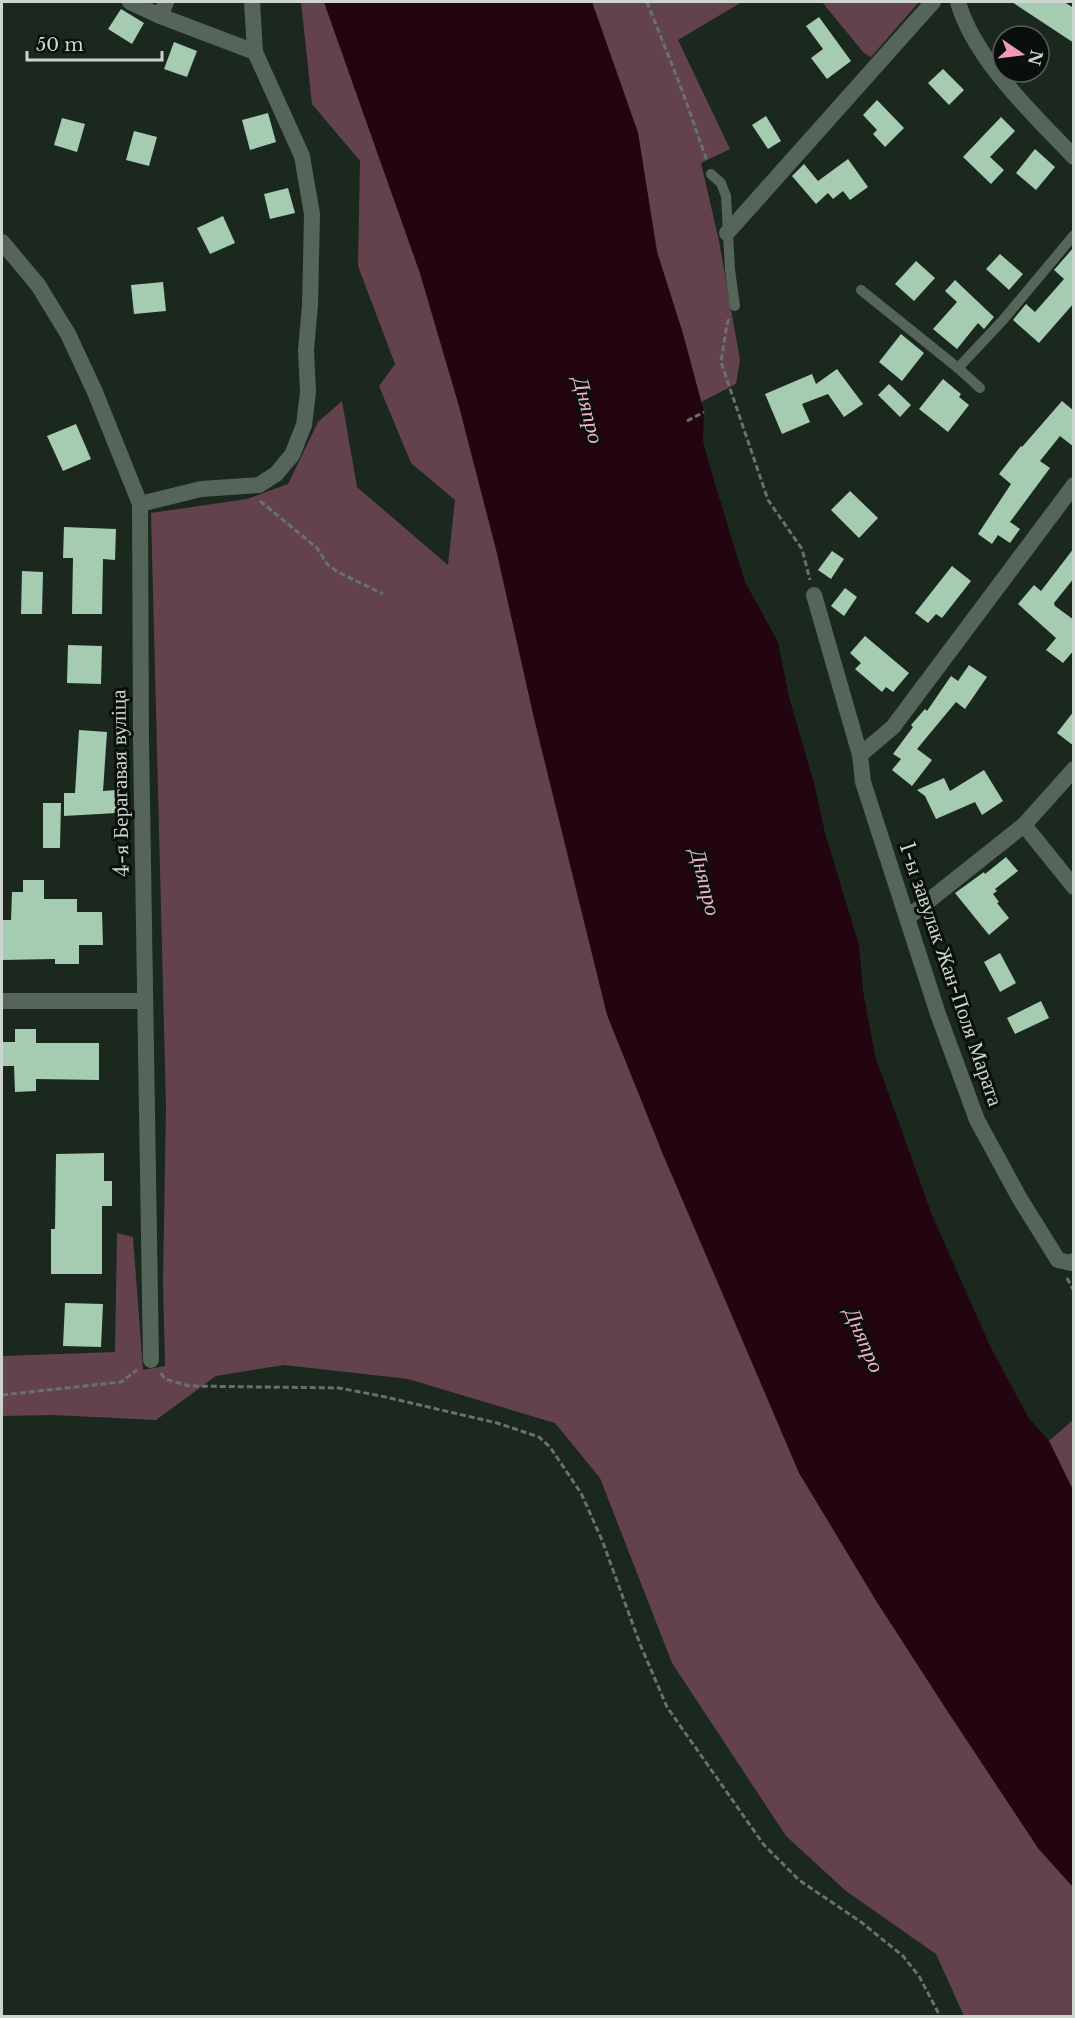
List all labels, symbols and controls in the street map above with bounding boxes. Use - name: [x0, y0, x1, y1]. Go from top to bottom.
- scale bar: [27, 24, 162, 62]
- north arrow: [991, 24, 1051, 84]
- text: 50 m: [36, 34, 84, 56]
- text: N: [1024, 48, 1047, 67]
- water label: Дняпро: [567, 372, 610, 446]
- street label: 4-я Берагавая вуліца: [105, 689, 135, 877]
- street label: 1-ы завулак Жан-Поля Марата: [893, 838, 1009, 1110]
- water label: Дняпро: [684, 844, 727, 918]
- water label: Дняпро: [838, 1302, 890, 1377]

